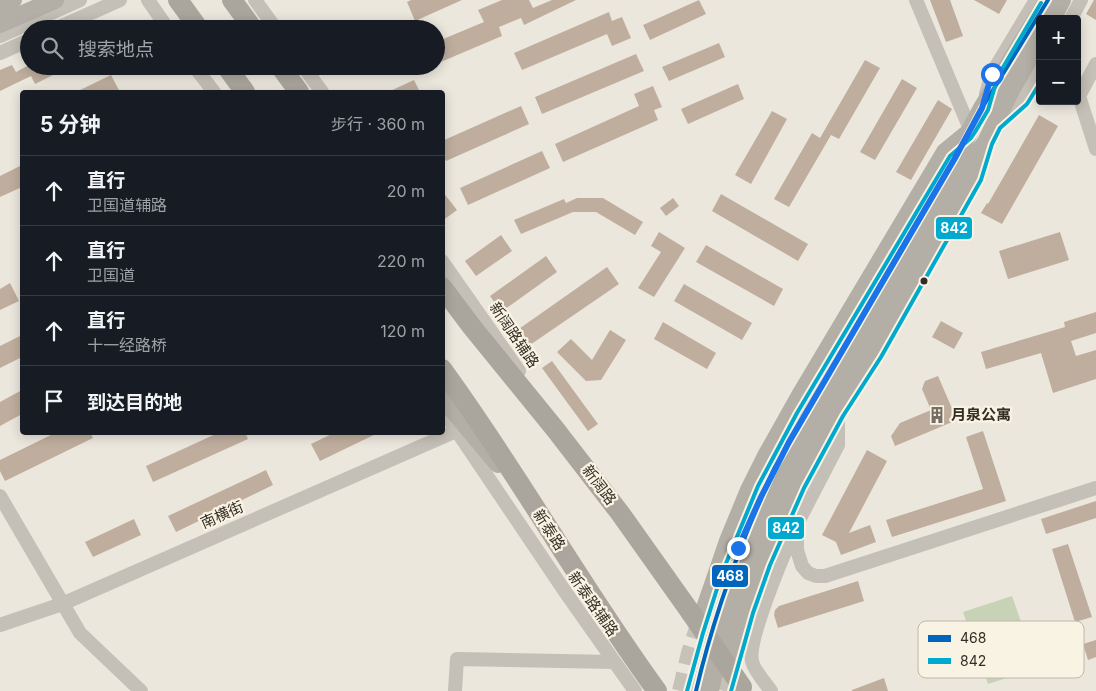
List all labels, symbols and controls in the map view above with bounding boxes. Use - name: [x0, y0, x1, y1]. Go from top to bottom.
- map controls: [1036, 15, 1081, 105]
- button: +: [1036, 15, 1081, 60]
- search box: [20, 20, 445, 75]
- icon: search: [38, 34, 66, 62]
- text: 搜索地点: [78, 38, 154, 61]
- button: −: [1036, 60, 1081, 105]
- route start: [981, 63, 1004, 86]
- text: 5 分钟: [40, 112, 100, 137]
- text: 步行 · 360 m: [331, 114, 425, 134]
- text: 直行: [87, 169, 125, 192]
- icon: ahead: [40, 177, 68, 205]
- text: 20 m: [387, 181, 425, 201]
- text: 卫国道辅路: [87, 195, 167, 215]
- line badge: 842: [935, 216, 973, 240]
- text: 842: [940, 219, 968, 236]
- text: 直行: [87, 239, 125, 262]
- icon: ahead: [40, 247, 68, 275]
- text: 220 m: [377, 251, 425, 271]
- text: 卫国道: [87, 265, 135, 285]
- unlabelled marker: [919, 276, 929, 286]
- street label: 新阔路辅路: [486, 298, 543, 371]
- text: 直行: [87, 309, 125, 332]
- icon: ahead: [40, 317, 68, 345]
- text: 120 m: [380, 321, 425, 341]
- text: 十一经路桥: [87, 335, 167, 355]
- icon: arrive: [40, 387, 68, 415]
- text: 到达目的地: [87, 391, 182, 414]
- building icon: 月泉公寓: [927, 405, 947, 425]
- place label: 月泉公寓: [951, 405, 1011, 424]
- street label: 新阔路: [578, 461, 621, 508]
- street label: 南横街: [197, 497, 246, 532]
- street label: 新泰路: [529, 506, 570, 554]
- line badge: 842: [767, 516, 805, 540]
- text: 842: [772, 519, 800, 536]
- route end: [727, 537, 750, 560]
- line badge: 468: [711, 564, 749, 588]
- text: 468: [716, 567, 744, 584]
- street label: 新泰路辅路: [564, 568, 623, 640]
- legend: [918, 621, 1084, 678]
- text: 468: [960, 629, 986, 646]
- text: 842: [960, 652, 986, 669]

